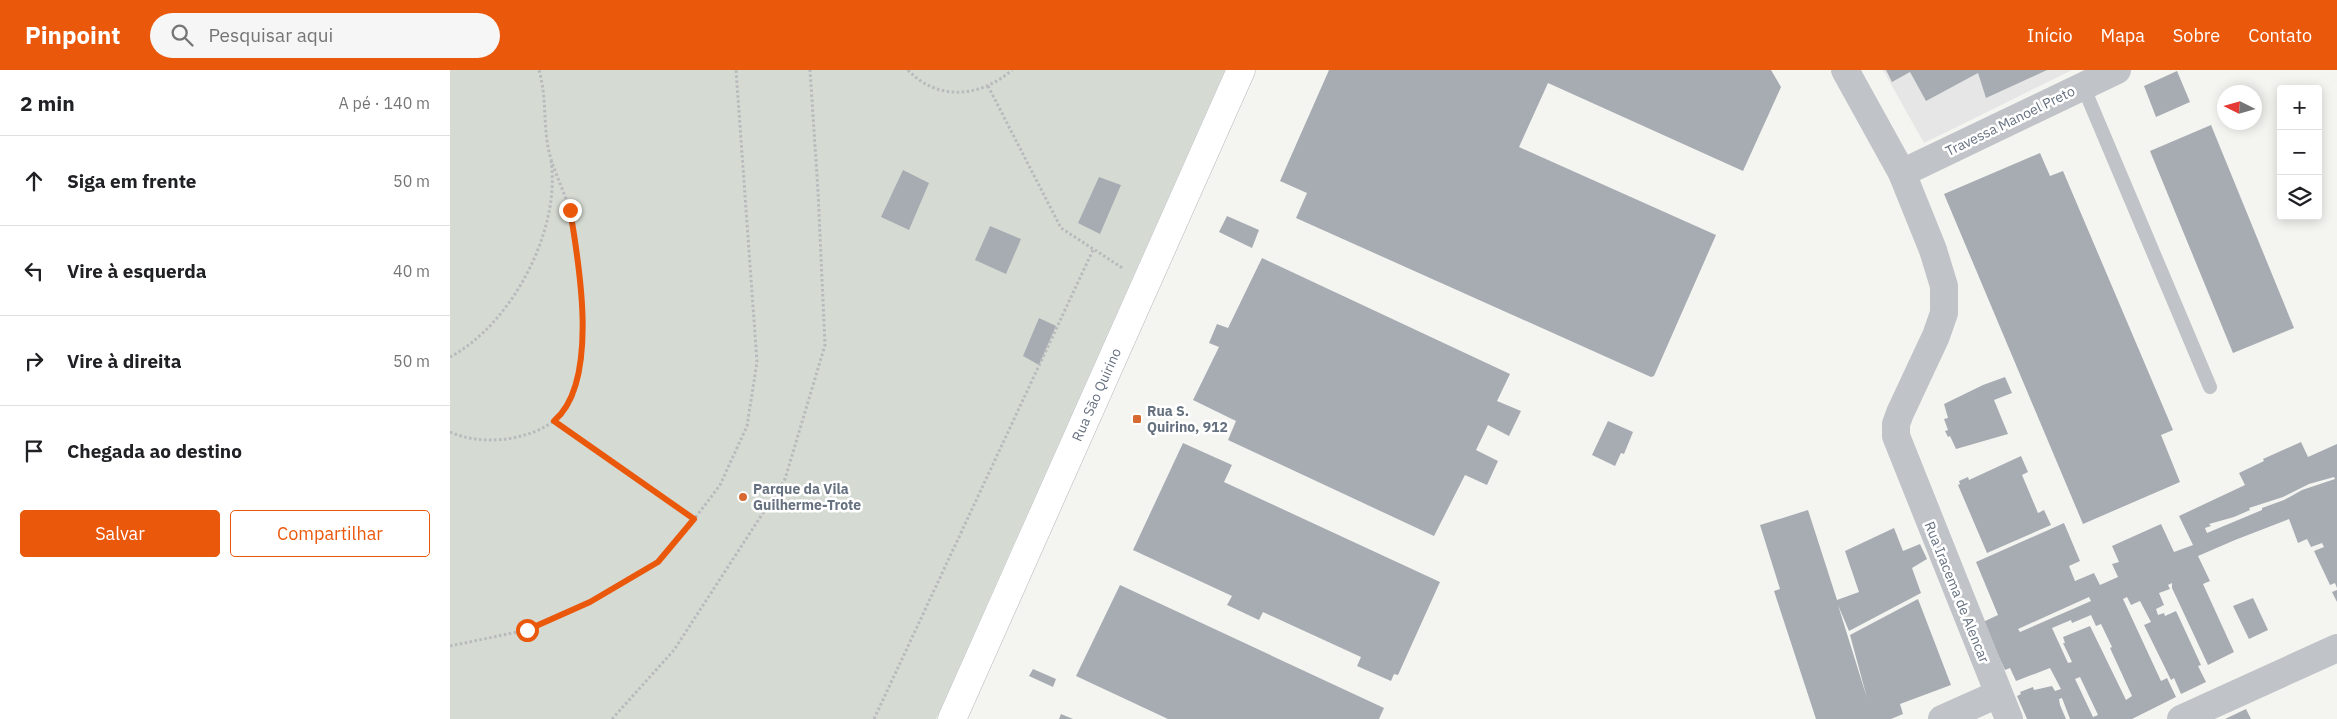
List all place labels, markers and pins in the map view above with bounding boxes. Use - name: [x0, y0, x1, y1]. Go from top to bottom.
- place label: Rua S. Quirino, 912: [1147, 402, 1228, 436]
- marker: Rua S. Quirino, 912: [1131, 413, 1143, 425]
- place label: Parque da Vila Guilherme-Trote: [753, 480, 861, 514]
- marker: Parque da Vila Guilherme-Trote: [737, 491, 749, 503]

